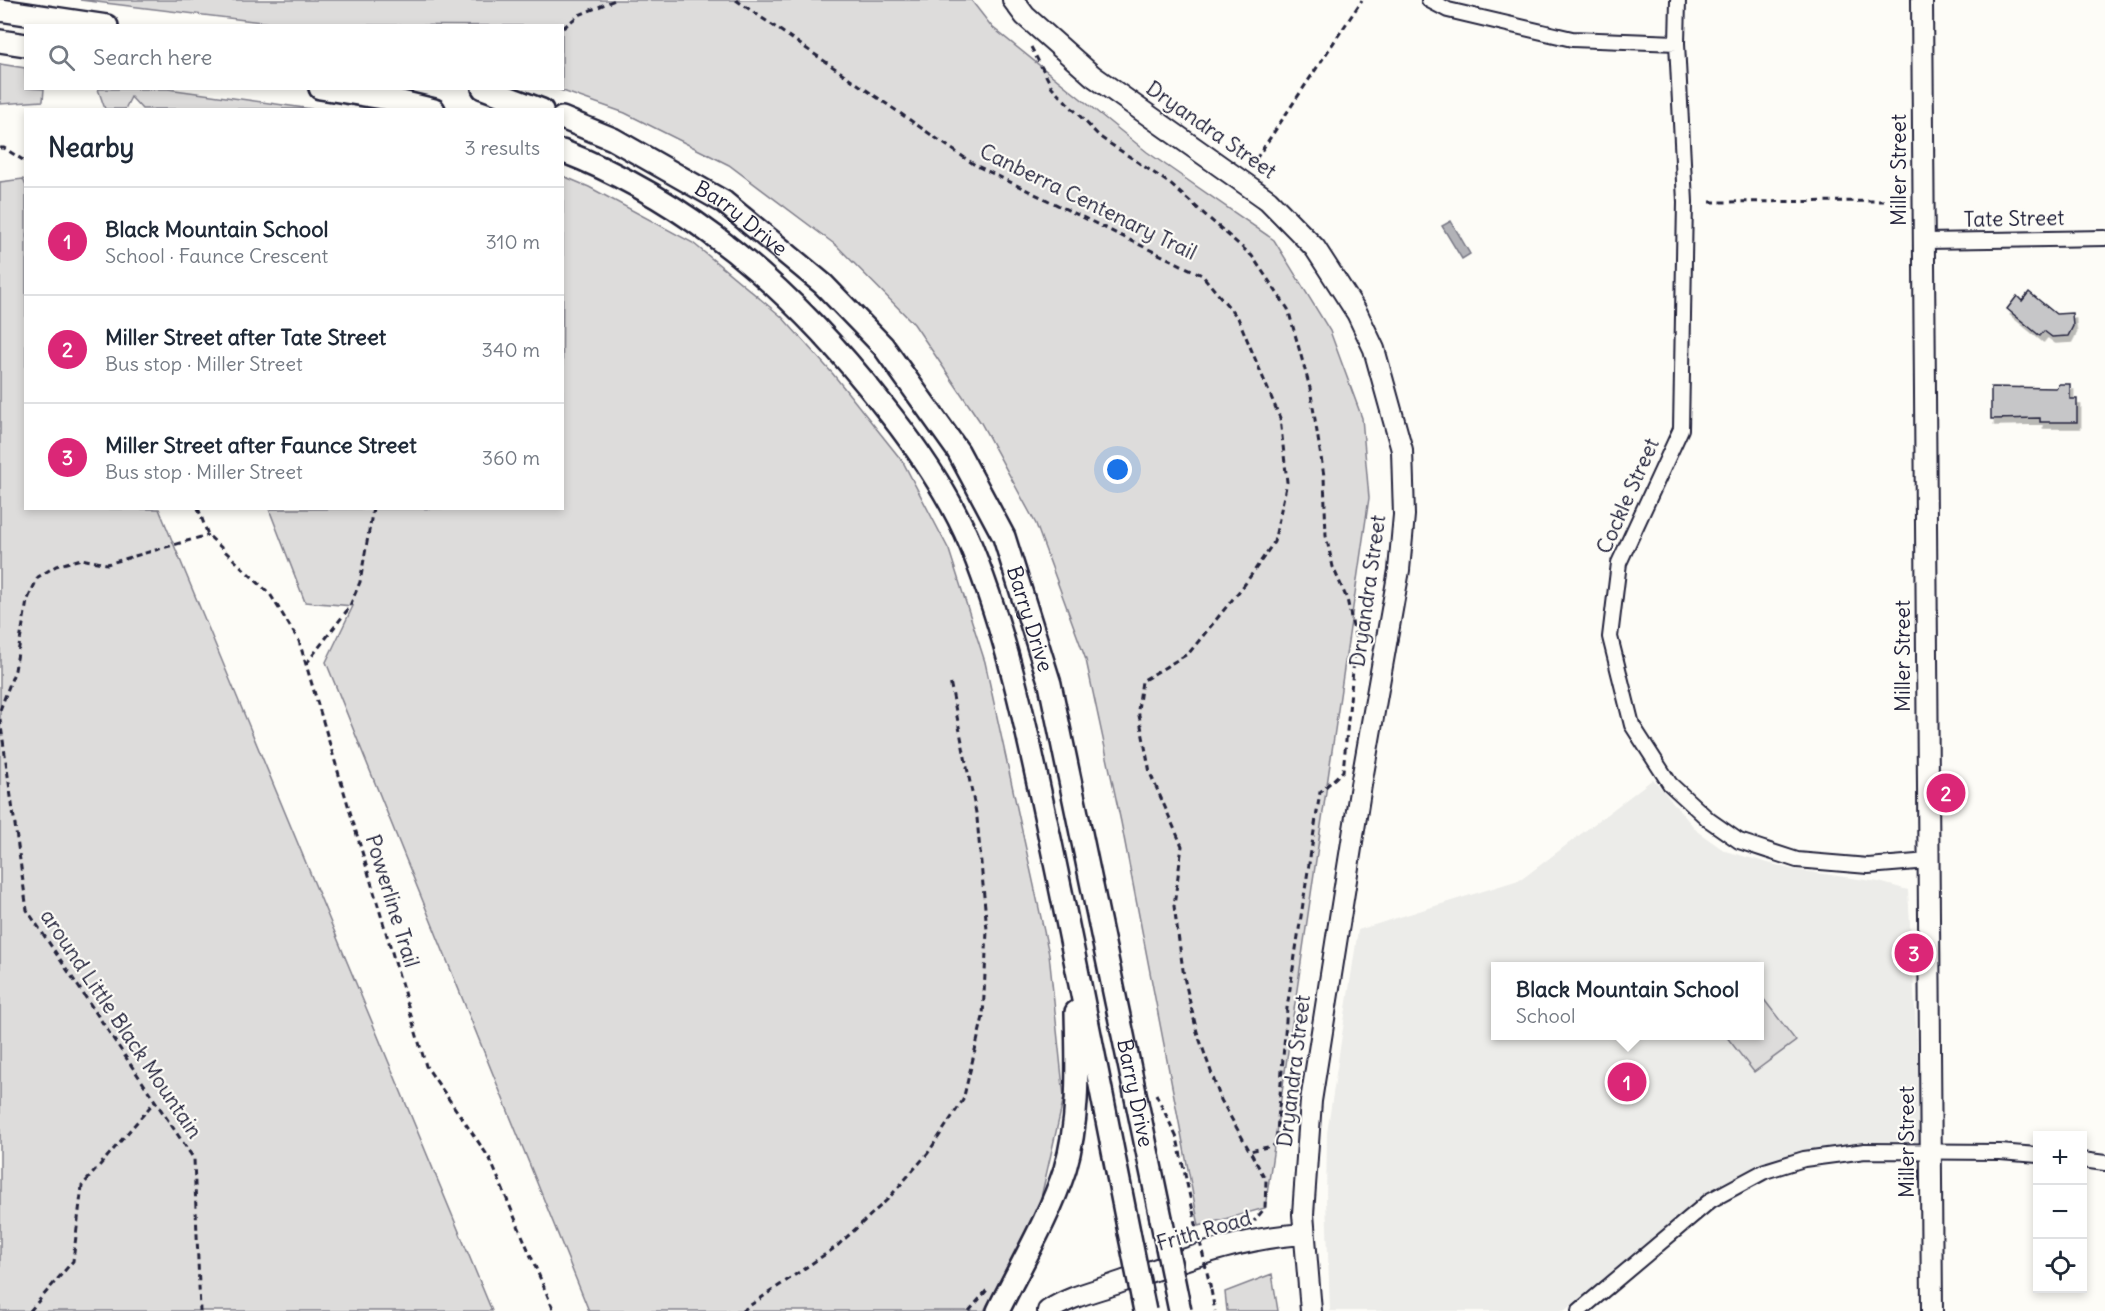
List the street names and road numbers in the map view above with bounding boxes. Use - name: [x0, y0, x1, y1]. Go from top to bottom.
- street label: Dryandra Street: [1141, 75, 1282, 185]
- street label: Miller Street: [1885, 114, 1912, 226]
- street label: Canberra Centenary Trail: [975, 137, 1201, 266]
- street label: Barry Drive: [690, 174, 793, 262]
- street label: Tate Street: [1963, 204, 2065, 233]
- street label: Cockle Street: [1590, 434, 1665, 558]
- street label: Dryandra Street: [1343, 513, 1392, 669]
- street label: Barry Drive: [1001, 562, 1059, 675]
- street label: Miller Street: [1889, 600, 1916, 712]
- street label: Powerline Trail: [359, 831, 425, 971]
- street label: around Little Black Mountain: [34, 904, 208, 1144]
- street label: Dryandra Street: [1271, 993, 1316, 1149]
- street label: Barry Drive: [1111, 1037, 1160, 1149]
- street label: Miller Street: [1893, 1086, 1920, 1198]
- street label: Frith Road: [1153, 1204, 1255, 1257]

